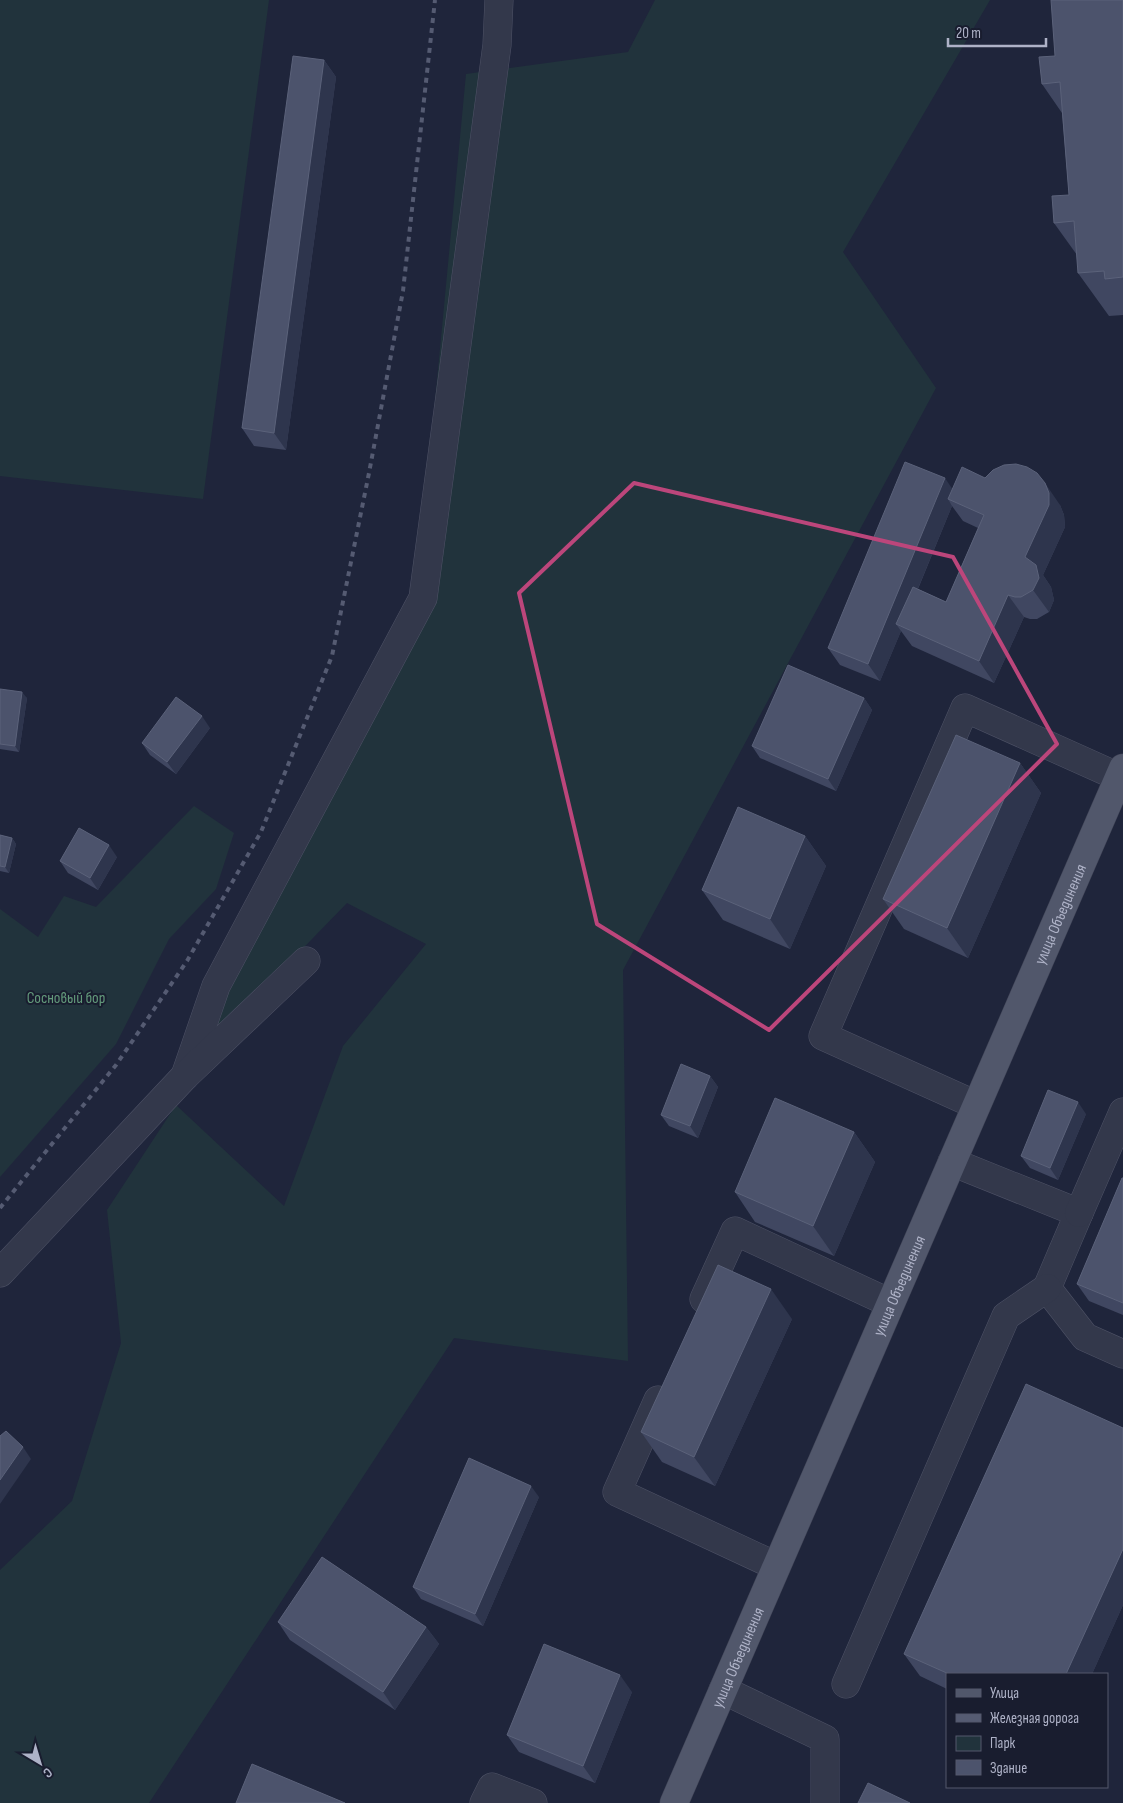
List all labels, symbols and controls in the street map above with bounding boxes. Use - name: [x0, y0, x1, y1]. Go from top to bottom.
- scale bar: [948, 15, 1046, 47]
- text: 20 m: [956, 24, 981, 43]
- street label: улица Объединения: [1031, 861, 1091, 968]
- park label: Сосновый бор: [27, 989, 105, 1008]
- street label: улица Объединения: [870, 1233, 930, 1339]
- street label: улица Объединения: [709, 1605, 769, 1711]
- legend: [946, 1673, 1108, 1788]
- text: Улица: [990, 1684, 1019, 1703]
- text: Железная дорога: [990, 1709, 1079, 1728]
- text: Парк: [990, 1734, 1016, 1753]
- north arrow: [15, 1738, 65, 1788]
- text: Здание: [990, 1759, 1027, 1778]
- text: С: [40, 1764, 56, 1782]

